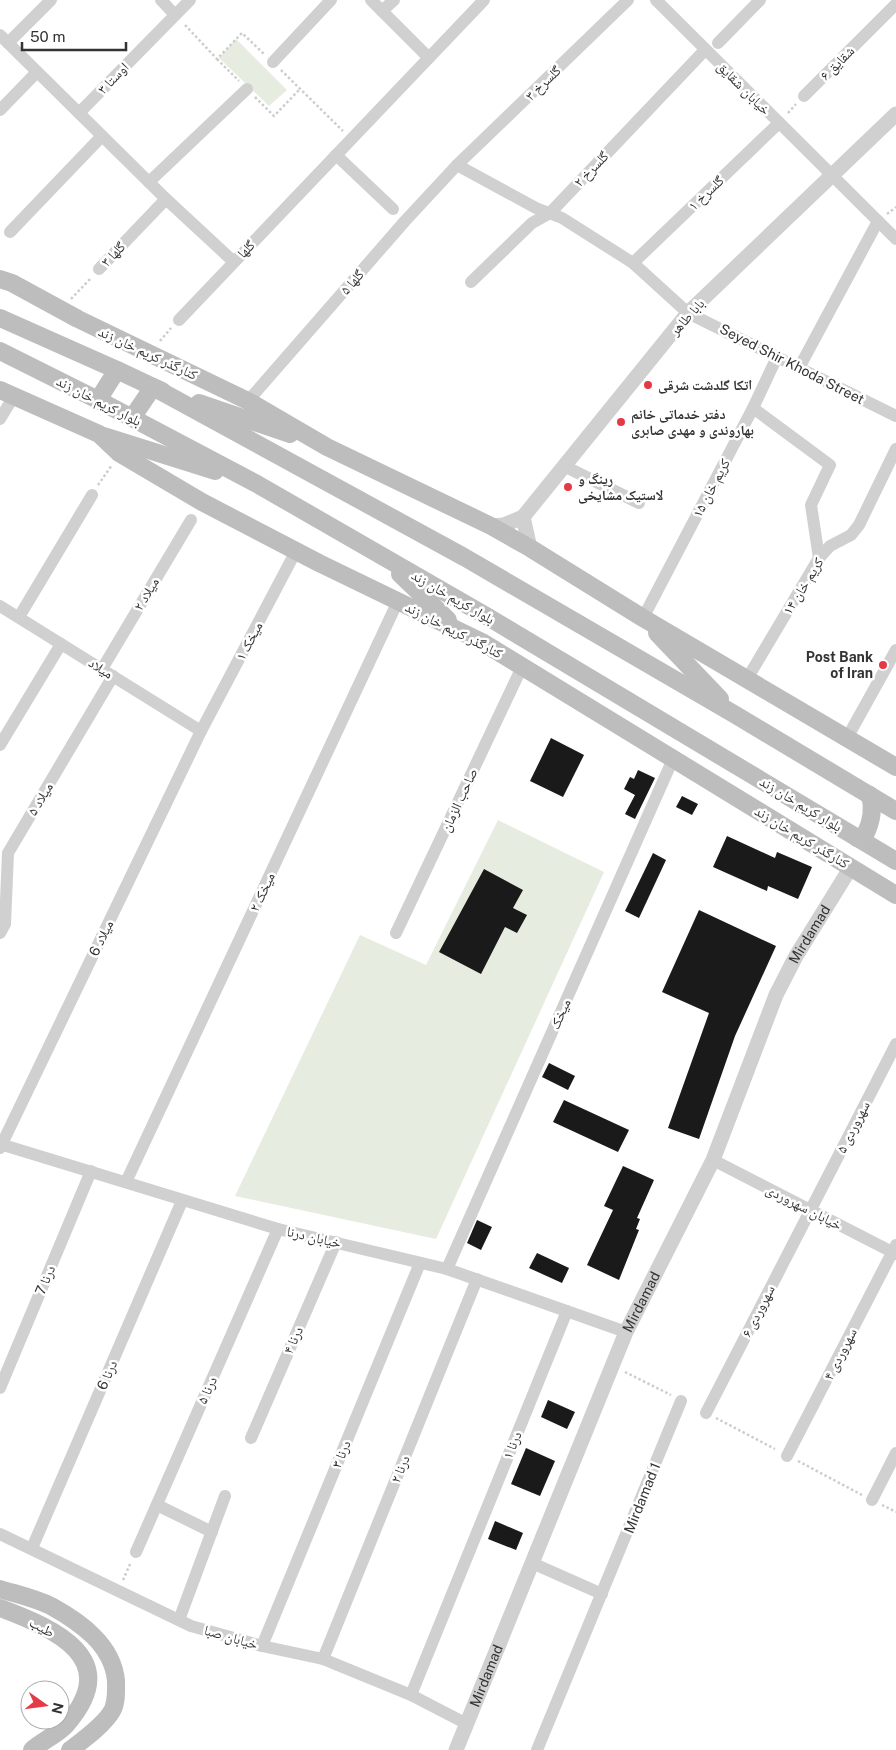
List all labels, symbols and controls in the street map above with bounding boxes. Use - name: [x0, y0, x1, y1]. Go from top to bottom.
- scale bar: [22, 20, 126, 52]
- text: 50 m: [30, 28, 65, 45]
- street label: شقایق ۶: [817, 43, 859, 85]
- street label: خیابان شقایق: [713, 58, 774, 119]
- street label: اوستا ۳: [94, 59, 132, 98]
- street label: گلسرخ ۳: [522, 62, 565, 105]
- street label: گلسرخ ۲: [570, 148, 613, 191]
- street label: گلسرخ ۱: [685, 172, 728, 215]
- street label: گلها: [234, 237, 258, 261]
- street label: گلها ۳: [98, 238, 129, 270]
- street label: گلها ۵: [337, 266, 367, 298]
- street label: بابا طاهر: [666, 295, 708, 340]
- street label: Seyed Shir Khoda Street: [717, 321, 867, 407]
- street label: کنارگذر کریم خان زند: [95, 323, 200, 385]
- street label: بلوار کریم خان زند: [53, 373, 144, 431]
- place label: اتکا گلدشت شرقی: [658, 377, 752, 394]
- marker: اتکا گلدشت شرقی: [642, 379, 654, 391]
- place label: دفتر خدماتی خانم بهاروندی و مهدی صابری: [631, 406, 754, 439]
- marker: دفتر خدماتی خانم بهاروندی و مهدی صابری: [615, 416, 627, 428]
- street label: کریم خان ۱۵: [689, 456, 735, 521]
- place label: رینگ و لاستیک مشایخی: [578, 471, 664, 504]
- marker: رینگ و لاستیک مشایخی: [562, 481, 574, 493]
- street label: کریم خان ۱۴: [779, 555, 828, 618]
- street label: بلوار کریم خان زند: [408, 567, 497, 629]
- street label: میلاد ۲: [130, 575, 162, 613]
- street label: کنارگذر کریم خان زند: [402, 599, 506, 663]
- street label: میخک ۱: [232, 619, 266, 663]
- place label: Post Bank of Iran: [806, 649, 873, 681]
- street label: میلاد: [86, 654, 116, 682]
- marker: Post Bank of Iran: [877, 659, 889, 671]
- street label: صاحب الزمان: [437, 766, 482, 835]
- street label: بلوار کریم خان زند: [756, 773, 845, 837]
- street label: میلاد ۵: [24, 780, 56, 818]
- street label: کنارگذر کریم خان زند: [751, 803, 852, 873]
- street label: میخک ۲: [246, 870, 278, 914]
- street label: Mirdamad: [786, 902, 833, 966]
- street label: میلاد 6: [86, 917, 117, 959]
- street label: میخک: [546, 996, 574, 1032]
- street label: سهروردی ۵: [833, 1098, 874, 1156]
- street label: خیابان سهروردی: [763, 1181, 845, 1234]
- street label: خیابان درنا: [285, 1223, 343, 1252]
- street label: درنا 7: [32, 1263, 59, 1298]
- street label: Mirdamad: [619, 1269, 663, 1335]
- street label: سهروردی ۶: [738, 1282, 779, 1340]
- street label: درنا ۴: [280, 1324, 307, 1357]
- street label: سهروردی ۴: [820, 1325, 861, 1383]
- street label: درنا 6: [94, 1358, 121, 1393]
- street label: درنا ۵: [194, 1374, 221, 1407]
- street label: درنا ۱: [499, 1429, 526, 1461]
- street label: درنا ۳: [328, 1438, 355, 1470]
- street label: درنا ۲: [387, 1453, 414, 1485]
- street label: Mirdamad 1: [621, 1460, 663, 1536]
- street label: طیب: [27, 1614, 57, 1641]
- street label: خیابان صبا: [202, 1622, 260, 1653]
- street label: Mirdamad: [466, 1642, 506, 1709]
- north arrow: [20, 1680, 70, 1730]
- text: N: [49, 1701, 67, 1715]

